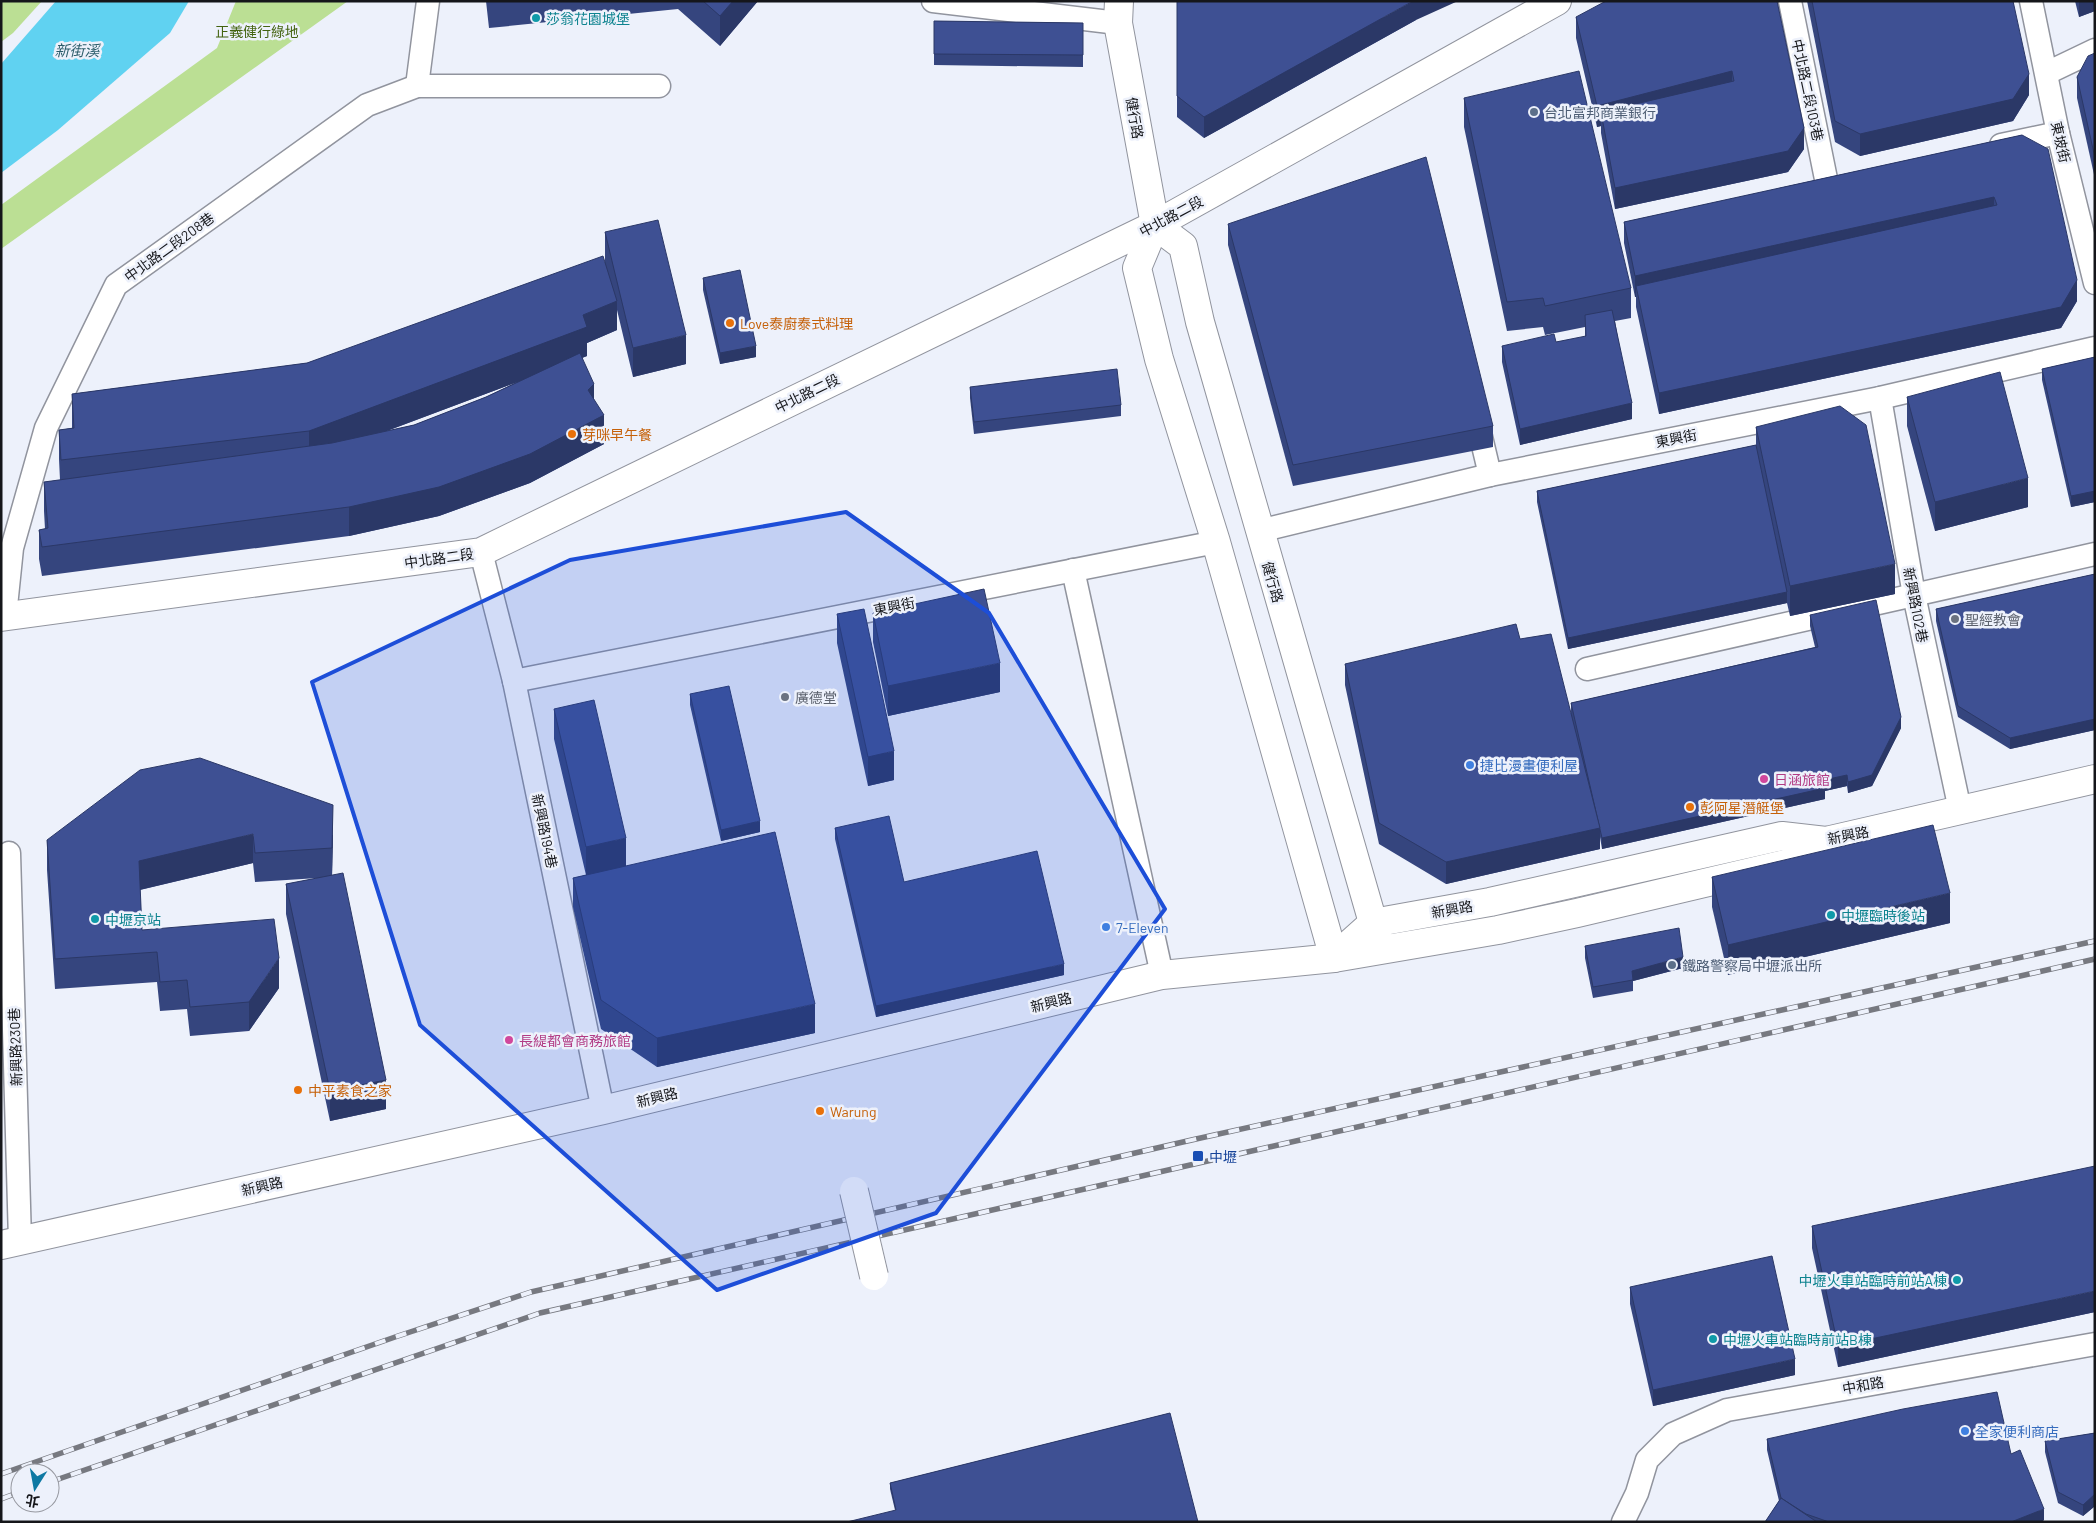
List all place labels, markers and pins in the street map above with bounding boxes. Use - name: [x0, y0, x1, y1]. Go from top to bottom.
- place label: 莎翁花園城堡: [546, 10, 630, 27]
- marker: 莎翁花園城堡: [530, 12, 542, 24]
- place label: 台北富邦商業銀行: [1544, 104, 1656, 121]
- marker: 台北富邦商業銀行: [1528, 106, 1540, 118]
- place label: Love泰廚泰式料理: [740, 315, 853, 332]
- marker: Love泰廚泰式料理: [724, 317, 736, 329]
- place label: 芽咪早午餐: [582, 426, 652, 443]
- marker: 芽咪早午餐: [566, 428, 578, 440]
- place label: 聖經教會: [1965, 611, 2021, 628]
- marker: 聖經教會: [1949, 613, 1961, 625]
- place label: 廣德堂: [795, 689, 837, 706]
- marker: 廣德堂: [779, 691, 791, 703]
- place label: 捷比漫畫便利屋: [1480, 757, 1578, 774]
- marker: 捷比漫畫便利屋: [1464, 759, 1476, 771]
- place label: 日涵旅館: [1774, 771, 1830, 788]
- marker: 日涵旅館: [1758, 773, 1770, 785]
- place label: 彭阿星潛艇堡: [1700, 799, 1784, 816]
- marker: 彭阿星潛艇堡: [1684, 801, 1696, 813]
- place label: 中壢臨時後站: [1841, 907, 1925, 924]
- marker: 中壢臨時後站: [1825, 909, 1837, 921]
- place label: 中壢京站: [105, 911, 161, 928]
- marker: 中壢京站: [89, 913, 101, 925]
- place label: 7-Eleven: [1116, 919, 1169, 936]
- marker: 7-Eleven: [1100, 921, 1112, 933]
- place label: 鐵路警察局中壢派出所: [1682, 957, 1822, 974]
- marker: 鐵路警察局中壢派出所: [1666, 959, 1678, 971]
- place label: 長緹都會商務旅館: [519, 1032, 631, 1049]
- marker: 長緹都會商務旅館: [503, 1034, 515, 1046]
- place label: 中平素食之家: [308, 1082, 392, 1099]
- marker: 中平素食之家: [292, 1084, 304, 1096]
- place label: Warung: [830, 1103, 876, 1120]
- marker: Warung: [814, 1105, 826, 1117]
- place label: 中壢: [1209, 1148, 1237, 1165]
- marker: 中壢: [1191, 1149, 1205, 1163]
- place label: 中壢火車站臨時前站A棟: [1799, 1272, 1947, 1289]
- marker: 中壢火車站臨時前站A棟: [1951, 1274, 1963, 1286]
- place label: 中壢火車站臨時前站B棟: [1723, 1331, 1872, 1348]
- marker: 中壢火車站臨時前站B棟: [1707, 1333, 1719, 1345]
- place label: 全家便利商店: [1975, 1423, 2059, 1440]
- marker: 全家便利商店: [1959, 1425, 1971, 1437]

